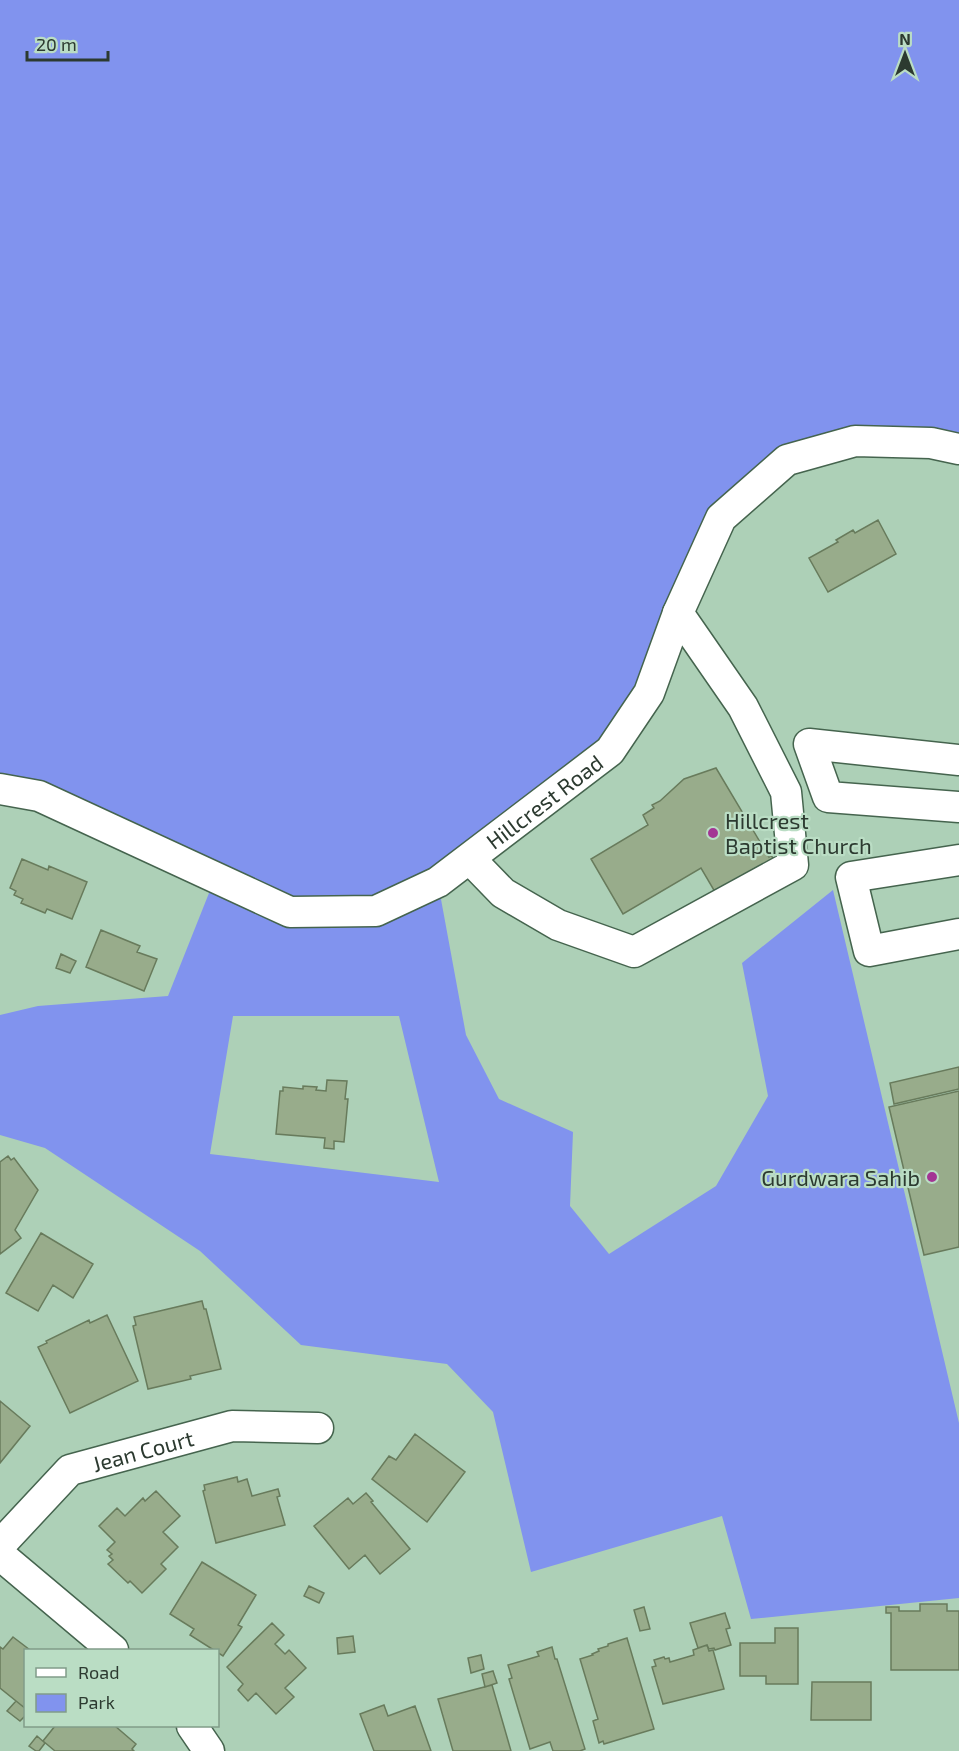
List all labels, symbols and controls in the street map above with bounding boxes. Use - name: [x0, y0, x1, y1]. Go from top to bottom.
- scale bar: [27, 24, 108, 62]
- north arrow: [875, 24, 935, 84]
- text: N: [899, 29, 911, 48]
- text: 20 m: [36, 33, 77, 55]
- street label: Hillcrest Road: [481, 749, 608, 854]
- place label: Hillcrest Baptist Church: [725, 807, 872, 858]
- marker: Hillcrest Baptist Church: [706, 826, 720, 840]
- place label: Gurdwara Sahib: [761, 1164, 920, 1190]
- marker: Gurdwara Sahib: [925, 1170, 939, 1184]
- street label: Jean Court: [89, 1424, 196, 1476]
- legend: [24, 1649, 219, 1727]
- text: Road: [78, 1661, 119, 1683]
- text: Park: [78, 1691, 115, 1713]

